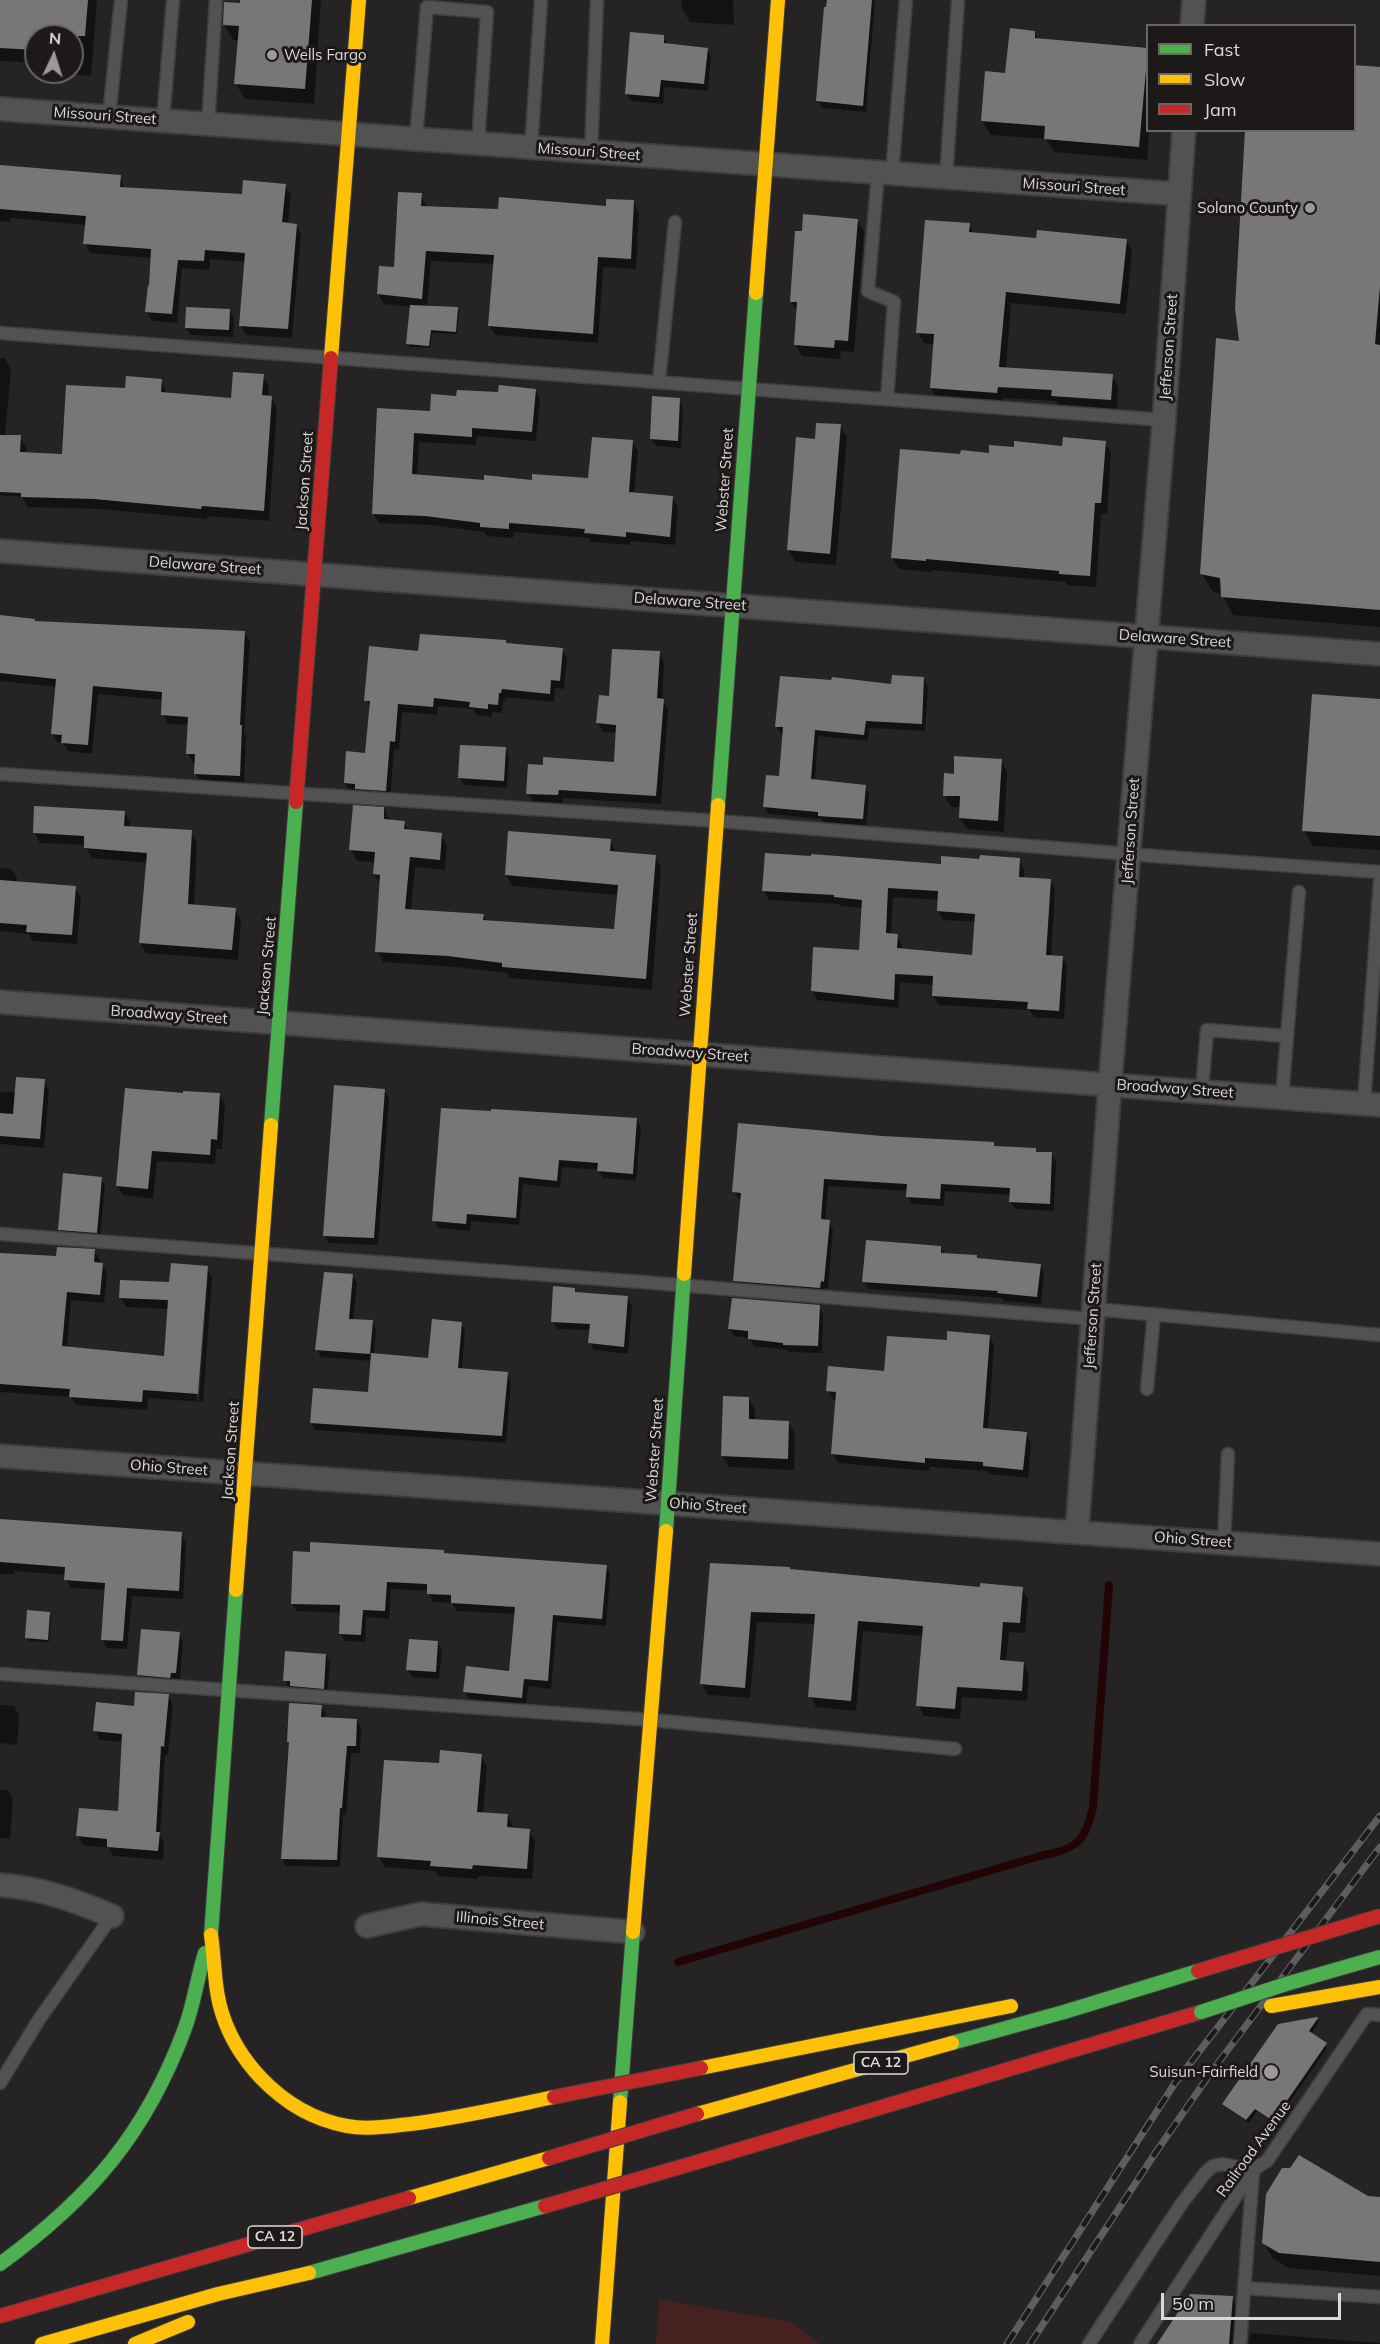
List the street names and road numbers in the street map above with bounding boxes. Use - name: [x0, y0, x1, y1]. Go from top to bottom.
- street label: Missouri Street: [53, 103, 157, 129]
- street label: Missouri Street: [537, 139, 641, 165]
- street label: Missouri Street: [1022, 174, 1126, 200]
- street label: Jefferson Street: [1156, 293, 1182, 401]
- street label: Webster Street: [712, 427, 738, 533]
- street label: Jackson Street: [293, 431, 317, 531]
- street label: Delaware Street: [148, 553, 262, 579]
- street label: Delaware Street: [633, 589, 747, 615]
- street label: Delaware Street: [1118, 626, 1232, 652]
- street label: Jefferson Street: [1118, 777, 1144, 885]
- street label: Webster Street: [676, 912, 702, 1018]
- street label: Jackson Street: [254, 916, 280, 1016]
- street label: Broadway Street: [110, 1002, 228, 1028]
- street label: Broadway Street: [631, 1040, 749, 1066]
- street label: Broadway Street: [1116, 1076, 1234, 1102]
- street label: Jefferson Street: [1080, 1262, 1106, 1370]
- street label: Webster Street: [642, 1397, 668, 1503]
- street label: Jackson Street: [219, 1401, 243, 1501]
- street label: Ohio Street: [130, 1456, 208, 1480]
- street label: Ohio Street: [669, 1494, 747, 1518]
- street label: Ohio Street: [1154, 1528, 1232, 1552]
- street label: Illinois Street: [455, 1908, 545, 1934]
- road number: CA 12: [854, 2052, 908, 2074]
- street label: Railroad Avenue: [1213, 2097, 1295, 2201]
- road number: CA 12: [248, 2226, 302, 2248]

